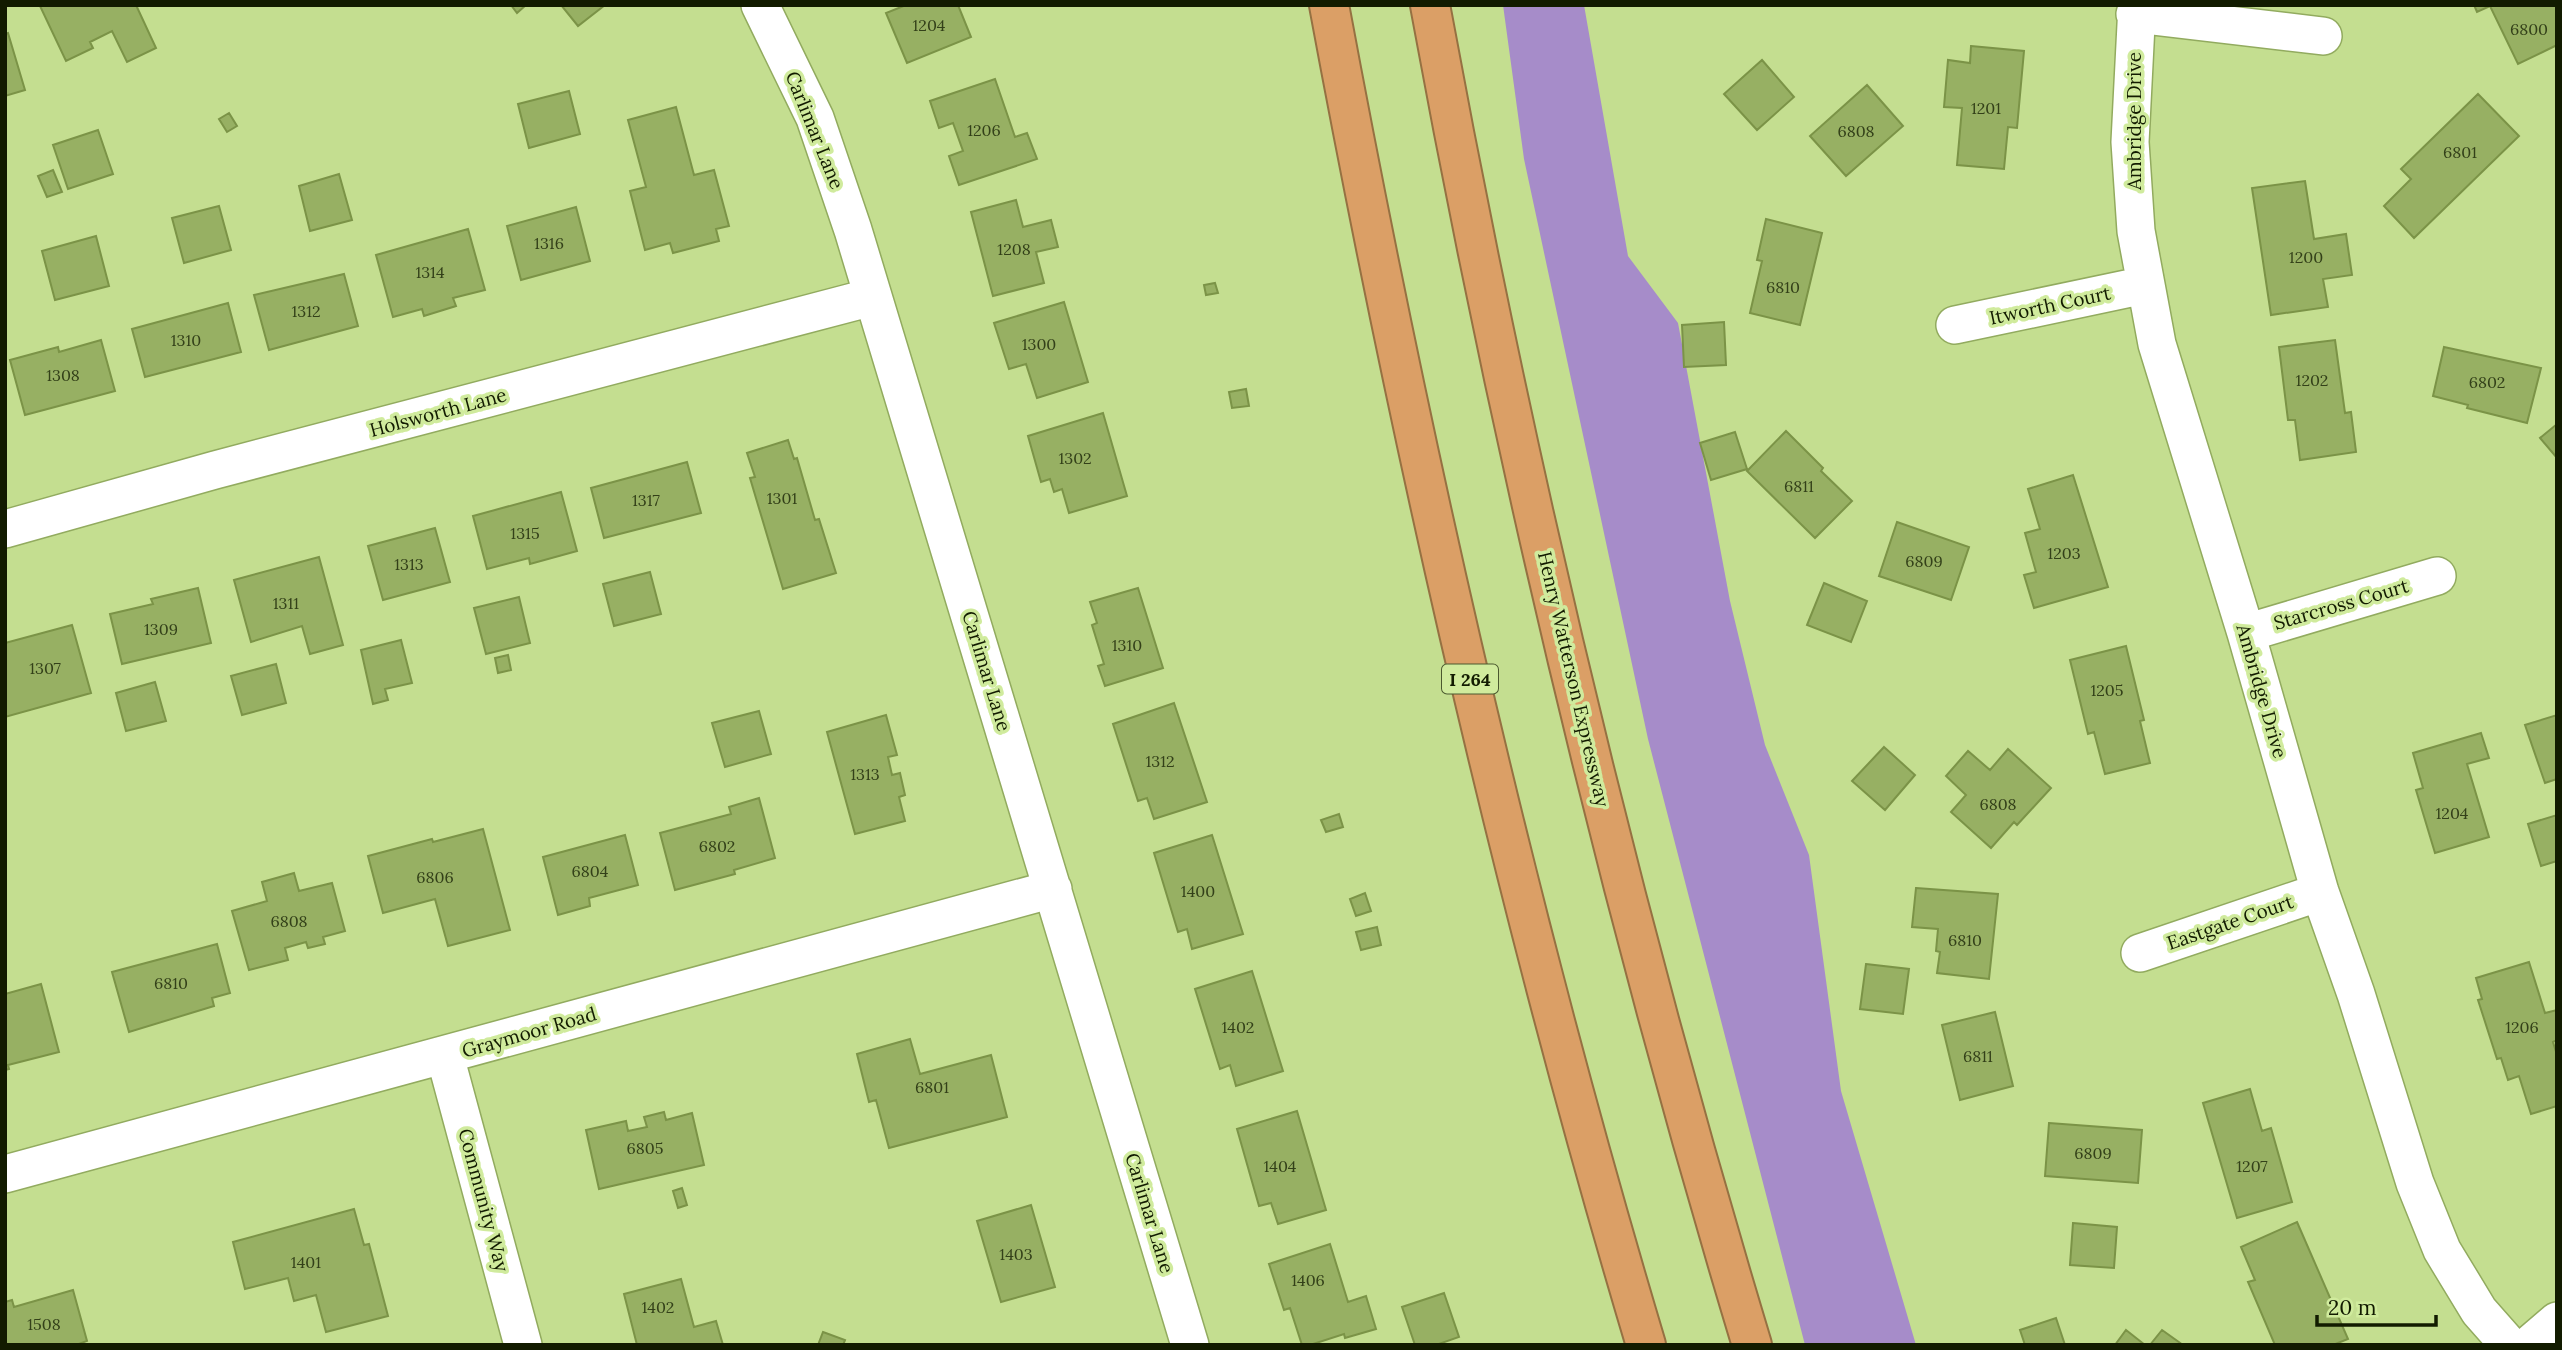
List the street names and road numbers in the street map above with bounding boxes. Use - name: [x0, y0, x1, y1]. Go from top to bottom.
- street label: Ambridge Drive: [2122, 52, 2146, 191]
- street label: Carlimar Lane: [780, 68, 850, 192]
- street label: Itworth Court: [1987, 280, 2113, 330]
- street label: Holsworth Lane: [367, 382, 509, 442]
- street label: Henry Watterson Expressway: [1533, 549, 1615, 809]
- street label: Starcross Court: [2271, 573, 2412, 635]
- street label: Carlimar Lane: [957, 608, 1017, 734]
- street label: Ambridge Drive: [2231, 620, 2293, 761]
- road number: I 264: [1442, 664, 1498, 694]
- street label: Eastgate Court: [2164, 889, 2297, 955]
- street label: Graymoor Road: [459, 1001, 599, 1063]
- street label: Community Way: [453, 1126, 515, 1274]
- street label: Carlimar Lane: [1120, 1150, 1180, 1276]

